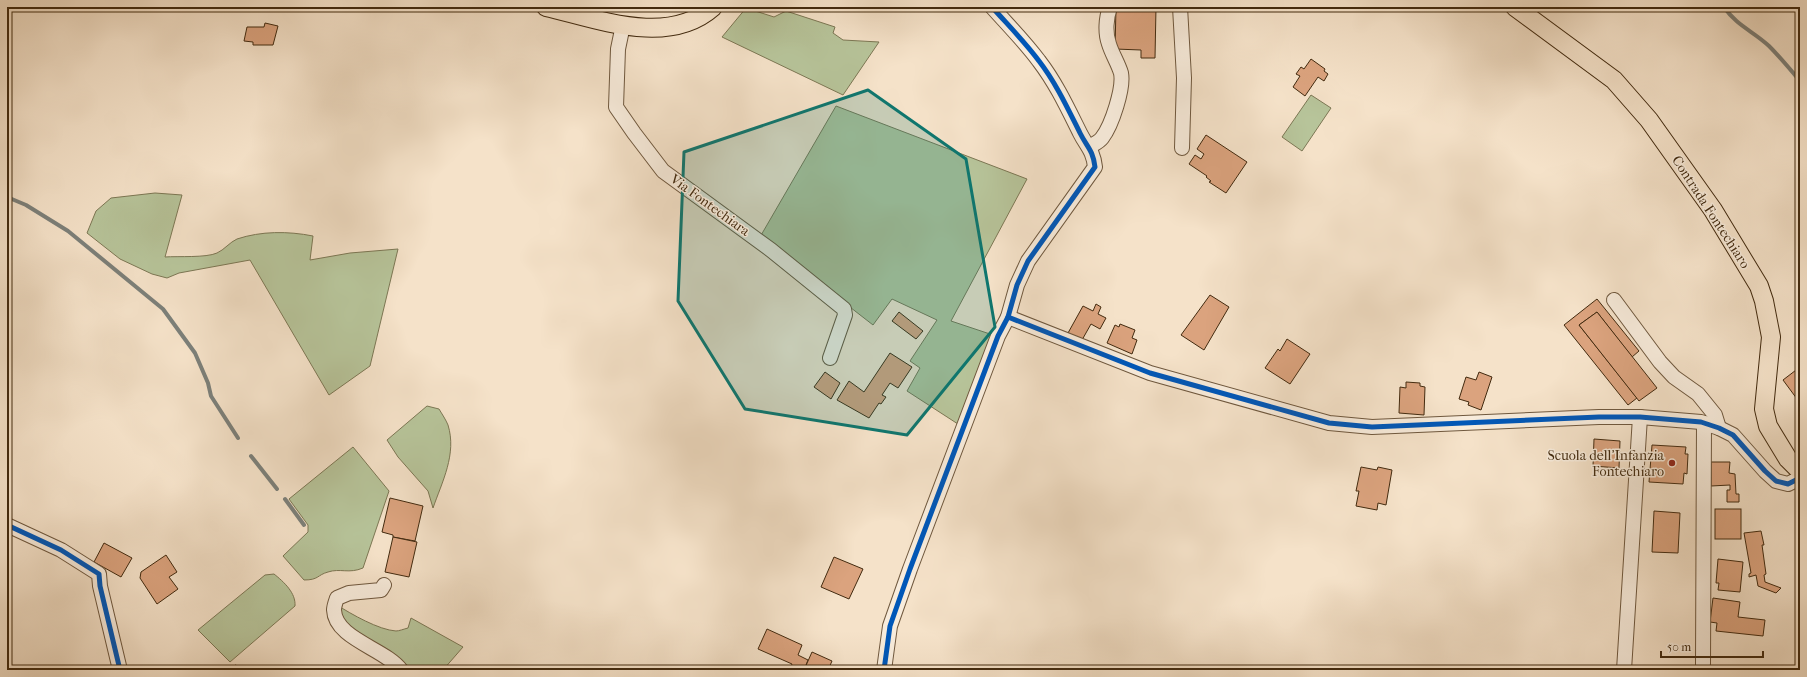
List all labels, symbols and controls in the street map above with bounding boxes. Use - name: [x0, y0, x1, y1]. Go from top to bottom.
- street label: Contrada Fontechiaro: [1668, 152, 1754, 272]
- street label: Via Fontechiara: [666, 170, 753, 240]
- place label: Scuola dell'Infanzia Fontechiaro: [1548, 447, 1665, 480]
- marker: Scuola dell'Infanzia Fontechiaro: [1667, 458, 1677, 468]
- scale bar: [1661, 633, 1763, 659]
- text: 50 m: [1667, 640, 1691, 654]

